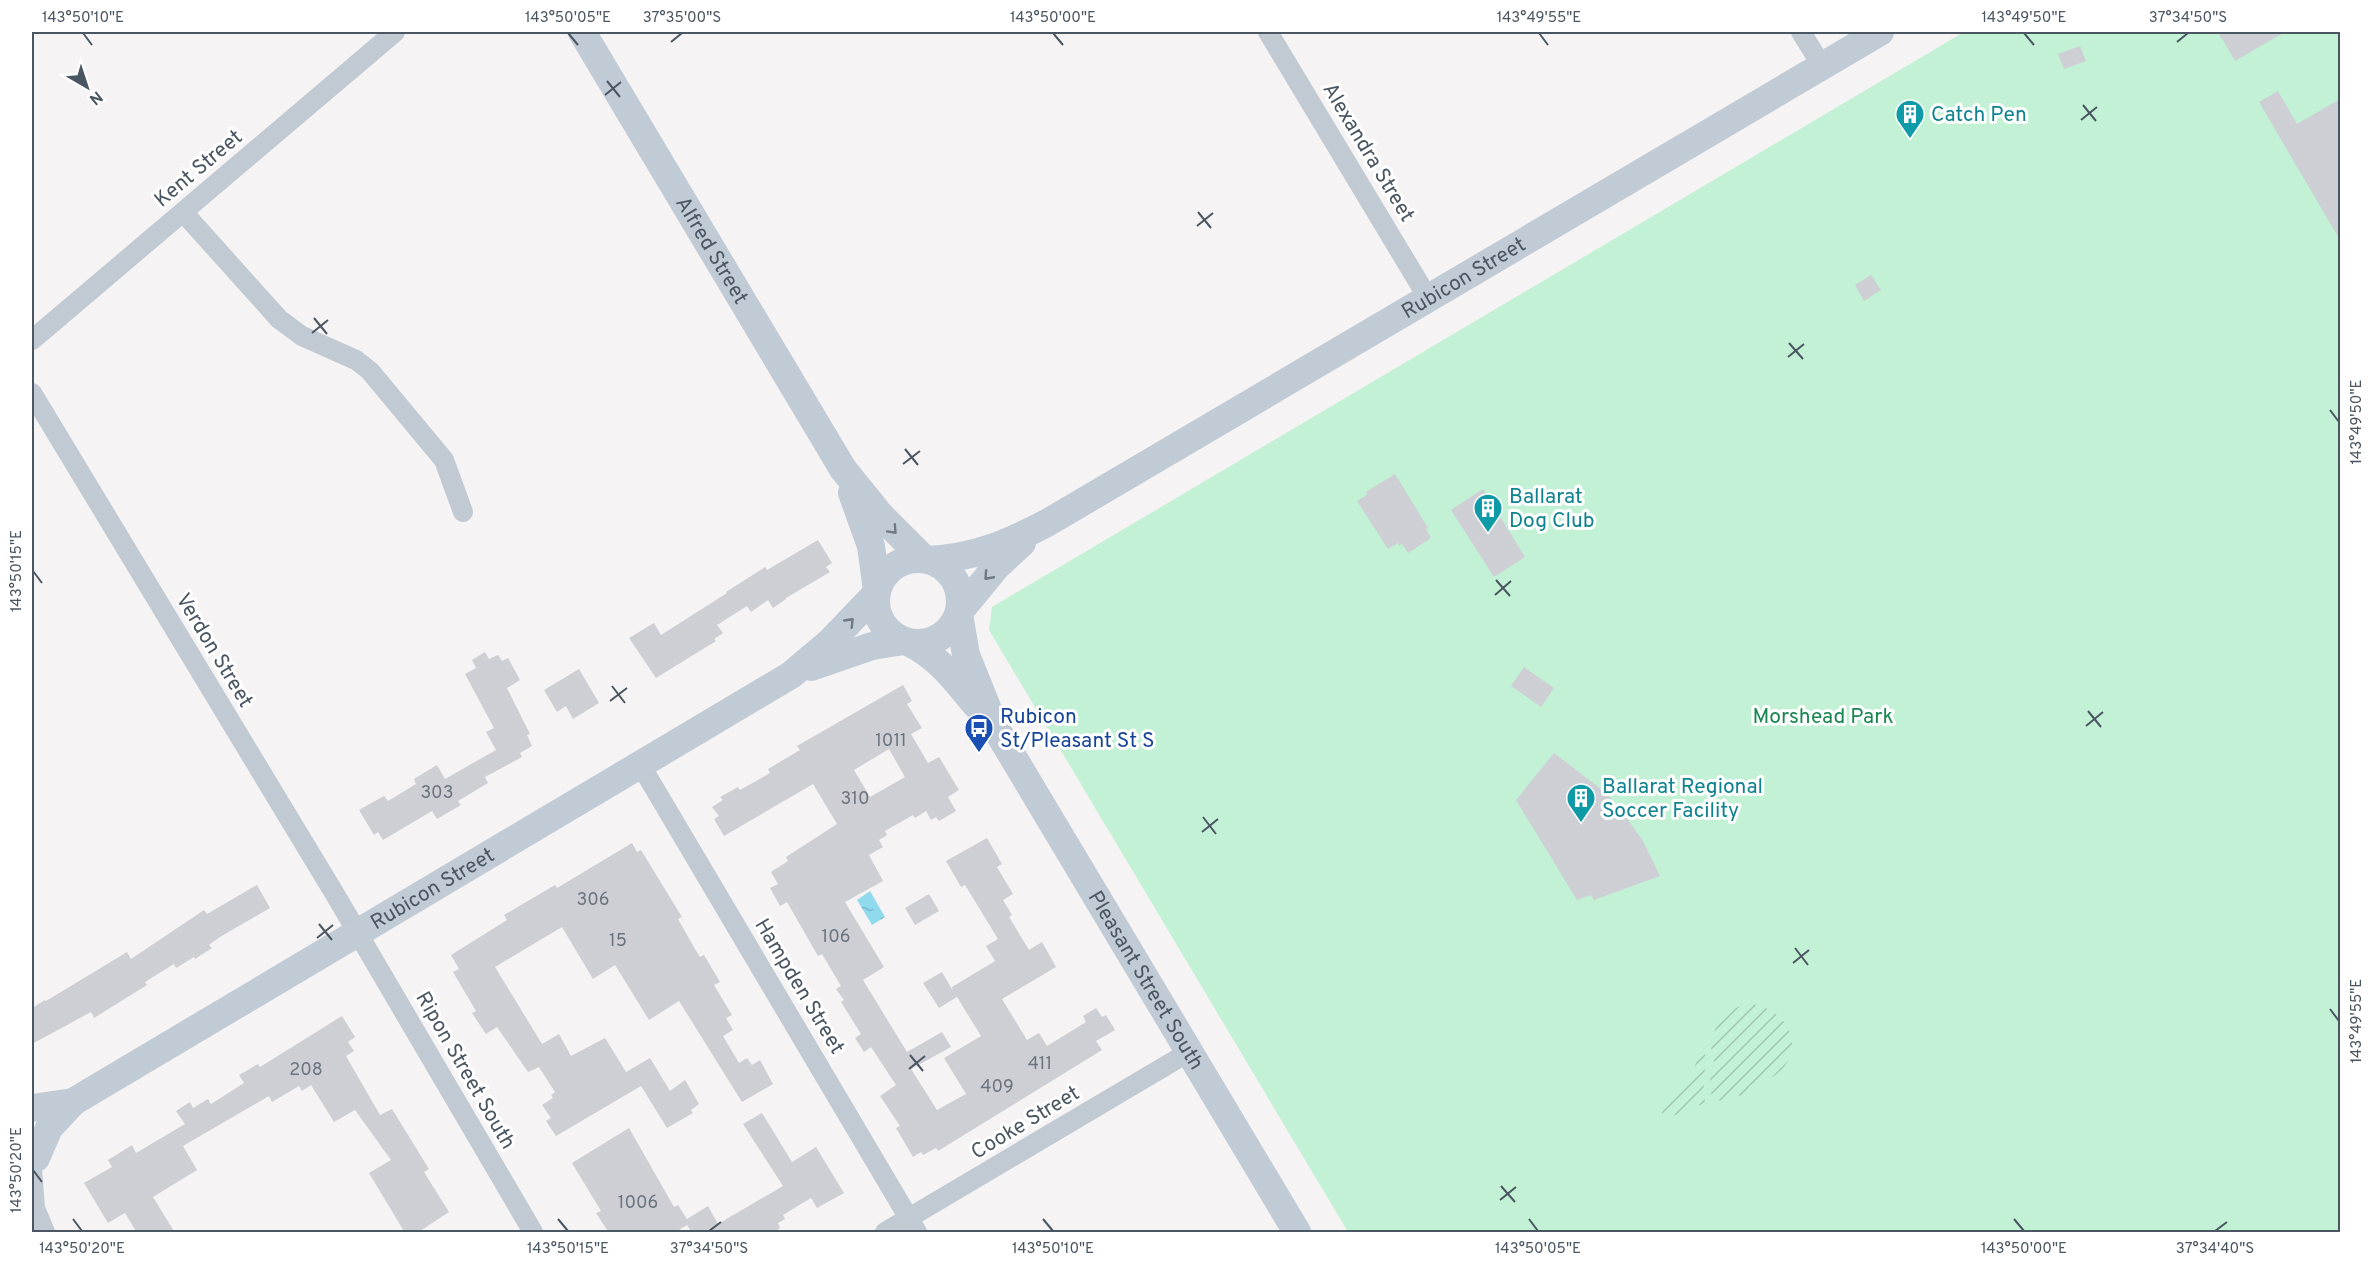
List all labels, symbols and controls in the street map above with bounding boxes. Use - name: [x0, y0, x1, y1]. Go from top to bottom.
- text: 143°50'10"E: [42, 9, 124, 28]
- text: 143°50'05"E: [525, 9, 611, 28]
- text: 37°35'00"S: [643, 9, 721, 28]
- text: 143°50'00"E: [1010, 9, 1096, 28]
- text: 143°49'55"E: [1497, 9, 1581, 28]
- text: 143°49'50"E: [1982, 9, 2066, 28]
- text: 37°34'50"S: [2149, 9, 2227, 28]
- north arrow: [57, 57, 117, 117]
- street label: Alexandra Street: [1316, 78, 1420, 227]
- text: N: [84, 86, 106, 108]
- building icon: Catch Pen: [1894, 98, 1926, 140]
- place label: Catch Pen: [1931, 102, 2027, 129]
- street label: Kent Street: [149, 124, 249, 214]
- street label: Alfred Street: [668, 192, 754, 310]
- street label: Rubicon Street: [1397, 232, 1531, 326]
- text: 143°49'50"E: [2348, 380, 2367, 464]
- place label: Ballarat Dog Club: [1509, 484, 1595, 535]
- building icon: Ballarat Dog Club: [1472, 492, 1504, 534]
- one-way arrow: [886, 523, 897, 534]
- text: 143°50'15"E: [8, 530, 27, 612]
- one-way arrow: [984, 569, 995, 580]
- street label: Verdon Street: [169, 589, 258, 713]
- one-way arrow: [843, 618, 854, 629]
- place label: Rubicon St/Pleasant St S: [1000, 704, 1155, 755]
- park label: Morshead Park: [1752, 704, 1894, 731]
- bus stop icon: Rubicon St/Pleasant St S: [963, 712, 995, 754]
- house number: 1011: [875, 730, 907, 753]
- place label: Ballarat Regional Soccer Facility: [1602, 774, 1763, 825]
- house number: 303: [420, 782, 454, 805]
- building icon: Ballarat Regional Soccer Facility: [1565, 782, 1597, 824]
- house number: 310: [840, 788, 870, 811]
- street label: Rubicon Street: [366, 842, 500, 937]
- street label: Pleasant Street South: [1081, 886, 1209, 1075]
- house number: 306: [577, 889, 609, 912]
- street label: Hampden Street: [748, 914, 850, 1060]
- house number: 106: [821, 926, 851, 949]
- house number: 15: [609, 930, 627, 953]
- text: 143°49'55"E: [2348, 979, 2367, 1063]
- street label: Ripon Street South: [409, 987, 521, 1154]
- house number: 411: [1028, 1053, 1052, 1076]
- house number: 208: [289, 1059, 323, 1082]
- house number: 409: [980, 1076, 1014, 1099]
- street label: Cooke Street: [967, 1080, 1085, 1166]
- text: 143°50'20"E: [8, 1127, 27, 1213]
- house number: 1006: [618, 1192, 658, 1215]
- text: 143°50'20"E: [39, 1240, 125, 1259]
- text: 143°50'15"E: [527, 1240, 609, 1259]
- text: 37°34'50"S: [670, 1240, 748, 1259]
- text: 143°50'10"E: [1012, 1240, 1094, 1259]
- text: 143°50'05"E: [1495, 1240, 1581, 1259]
- text: 143°50'00"E: [1981, 1240, 2067, 1259]
- text: 37°34'40"S: [2176, 1240, 2254, 1259]

